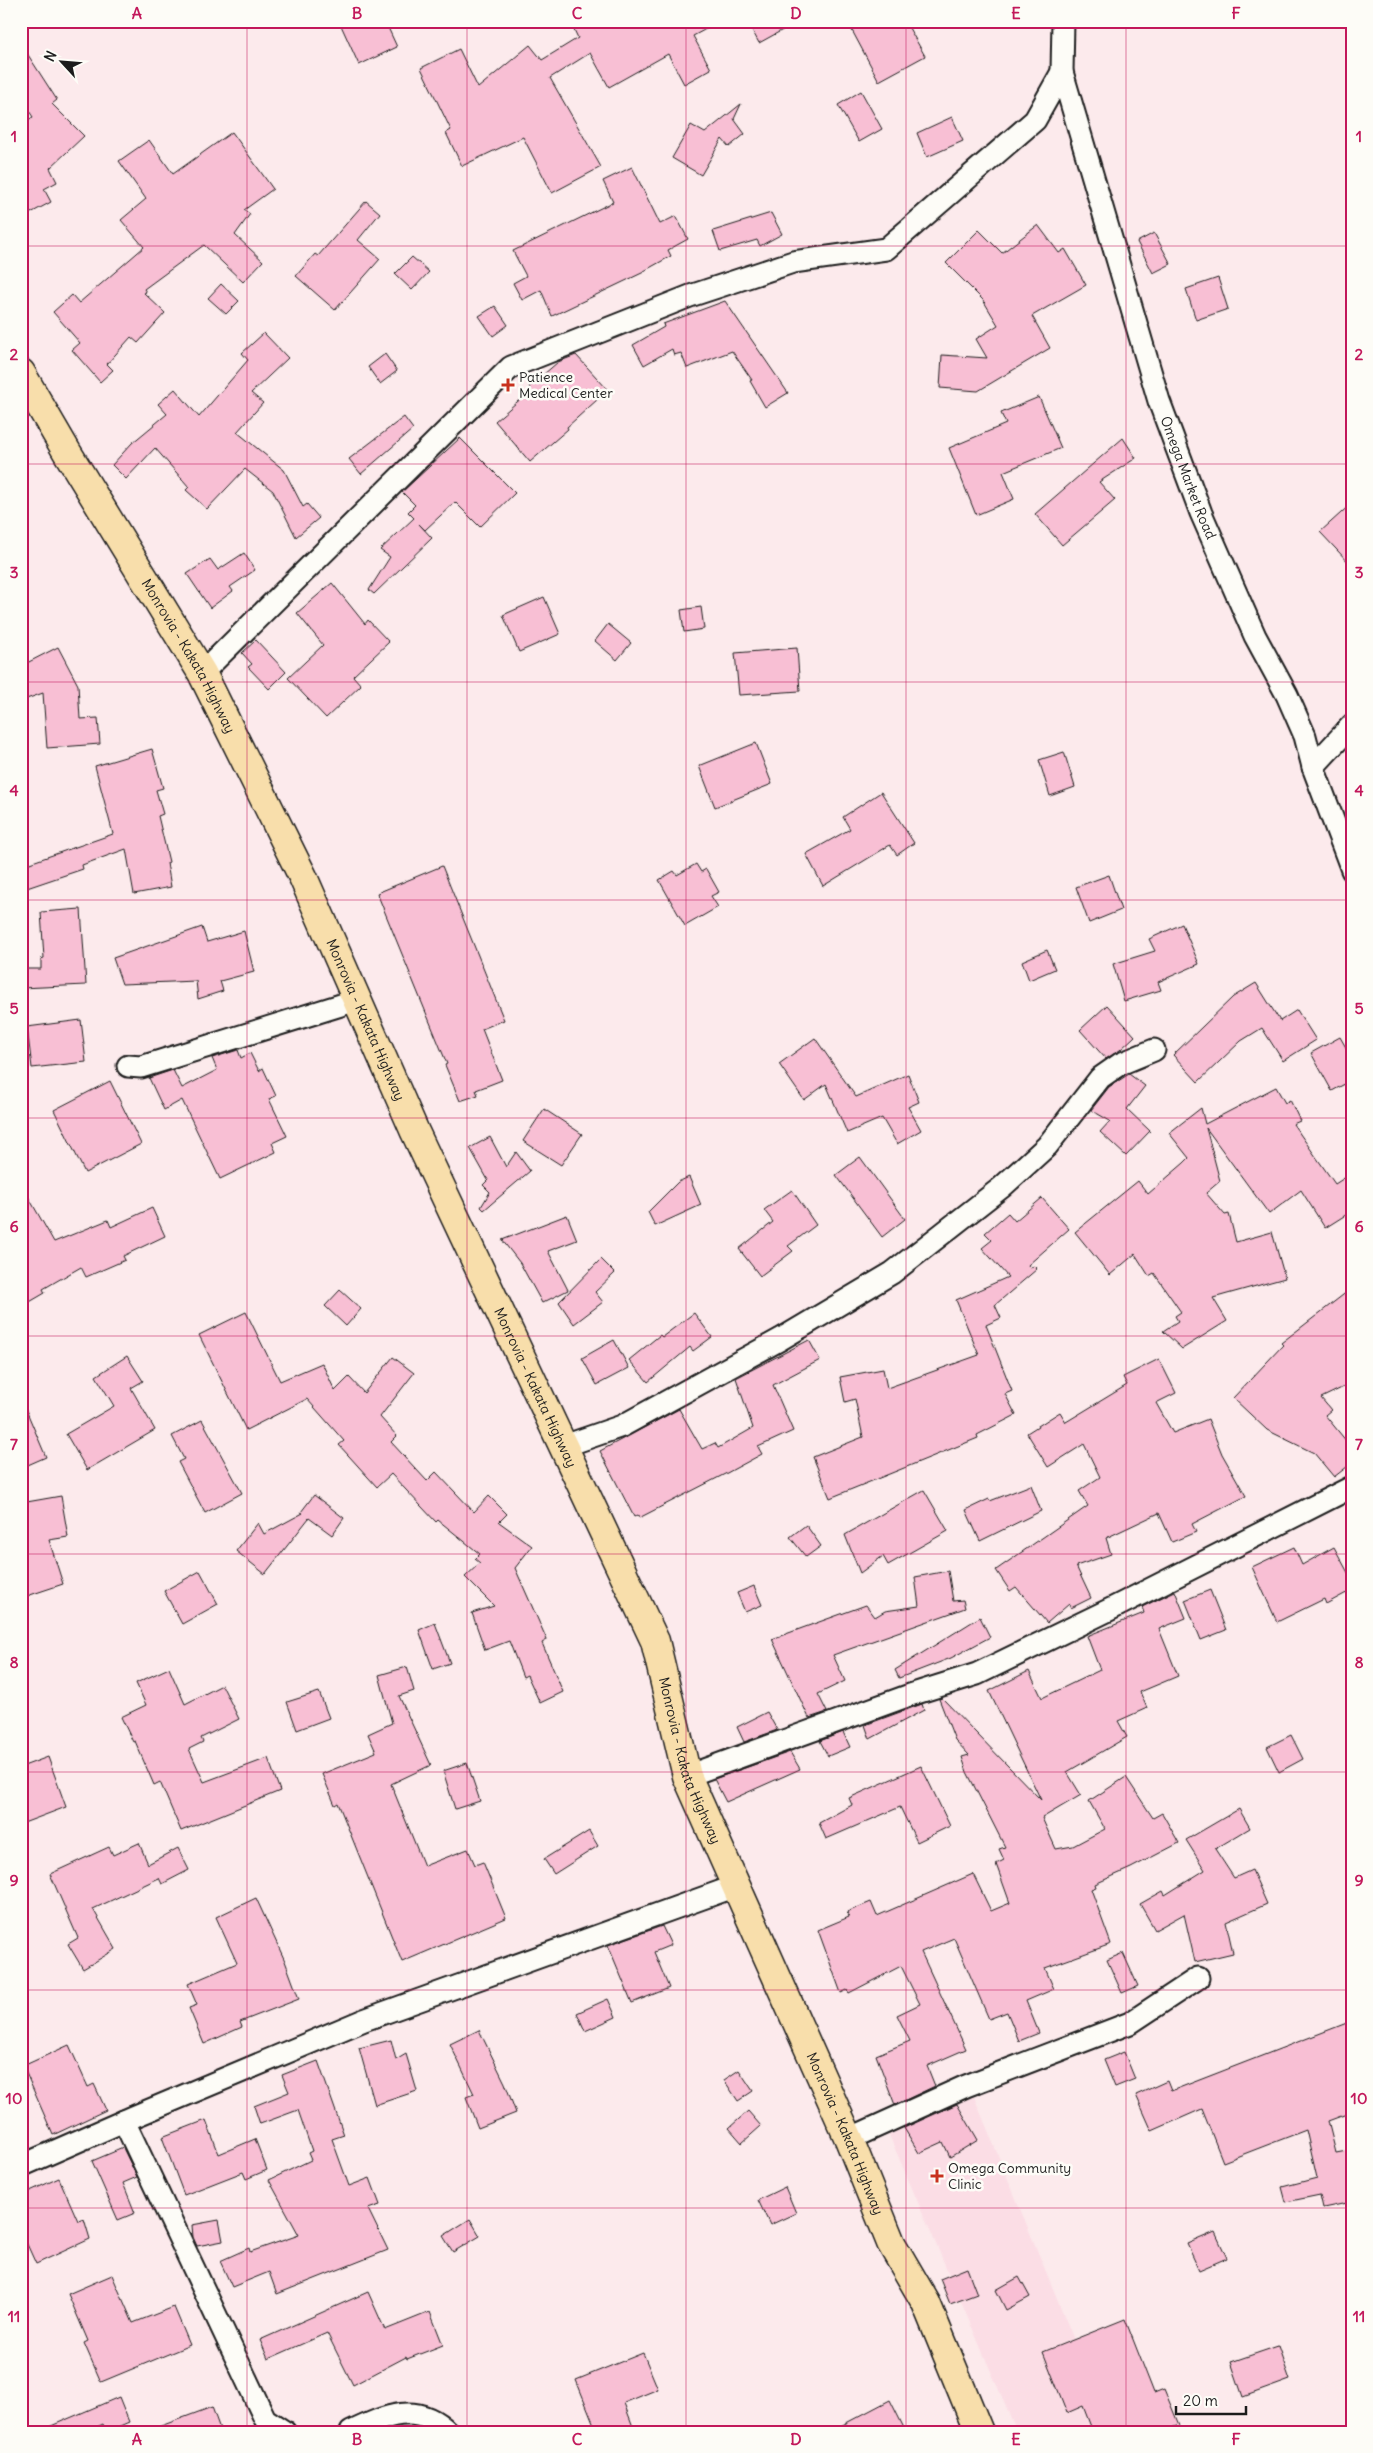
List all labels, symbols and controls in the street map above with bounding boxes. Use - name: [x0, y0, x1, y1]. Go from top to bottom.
- text: A: [132, 3, 142, 23]
- text: B: [352, 3, 363, 23]
- text: C: [572, 3, 583, 23]
- text: D: [790, 3, 802, 23]
- text: E: [1011, 3, 1021, 23]
- text: F: [1231, 3, 1241, 23]
- north arrow: [38, 38, 88, 88]
- text: N: [40, 48, 61, 65]
- text: 1: [11, 126, 17, 146]
- text: 1: [1356, 126, 1362, 146]
- text: 2: [10, 344, 19, 364]
- text: 2: [1355, 344, 1364, 364]
- place label: Patience Medical Center: [519, 368, 613, 402]
- marker: Patience Medical Center: [501, 378, 515, 392]
- street label: Omega Market Road: [1156, 414, 1220, 542]
- text: 3: [9, 562, 19, 582]
- text: 3: [1354, 562, 1364, 582]
- street label: Monrovia - Kakata Highway: [138, 575, 239, 736]
- text: 4: [9, 780, 19, 800]
- text: 4: [1354, 780, 1364, 800]
- street label: Monrovia - Kakata Highway: [322, 936, 409, 1104]
- text: 5: [9, 998, 19, 1018]
- text: 5: [1354, 998, 1364, 1018]
- text: 6: [9, 1216, 19, 1236]
- text: 6: [1354, 1216, 1364, 1236]
- street label: Monrovia - Kakata Highway: [490, 1305, 581, 1470]
- text: 7: [10, 1434, 18, 1454]
- text: 7: [1355, 1434, 1363, 1454]
- text: 8: [9, 1652, 19, 1672]
- text: 8: [1354, 1652, 1364, 1672]
- street label: Monrovia - Kakata Highway: [655, 1675, 725, 1847]
- text: 9: [9, 1870, 19, 1890]
- text: 9: [1354, 1870, 1364, 1890]
- street label: Monrovia - Kakata Highway: [802, 2050, 888, 2217]
- text: 10: [6, 2088, 22, 2108]
- text: 10: [1351, 2088, 1367, 2108]
- place label: Omega Community Clinic: [948, 2159, 1071, 2193]
- marker: Omega Community Clinic: [930, 2169, 944, 2183]
- text: 11: [8, 2306, 20, 2326]
- text: 11: [1353, 2306, 1365, 2326]
- scale bar: [1176, 2383, 1246, 2415]
- text: 20 m: [1183, 2391, 1218, 2410]
- text: A: [132, 2429, 142, 2449]
- text: B: [352, 2429, 363, 2449]
- text: C: [572, 2429, 583, 2449]
- text: D: [790, 2429, 802, 2449]
- text: E: [1011, 2429, 1021, 2449]
- text: F: [1231, 2429, 1241, 2449]

